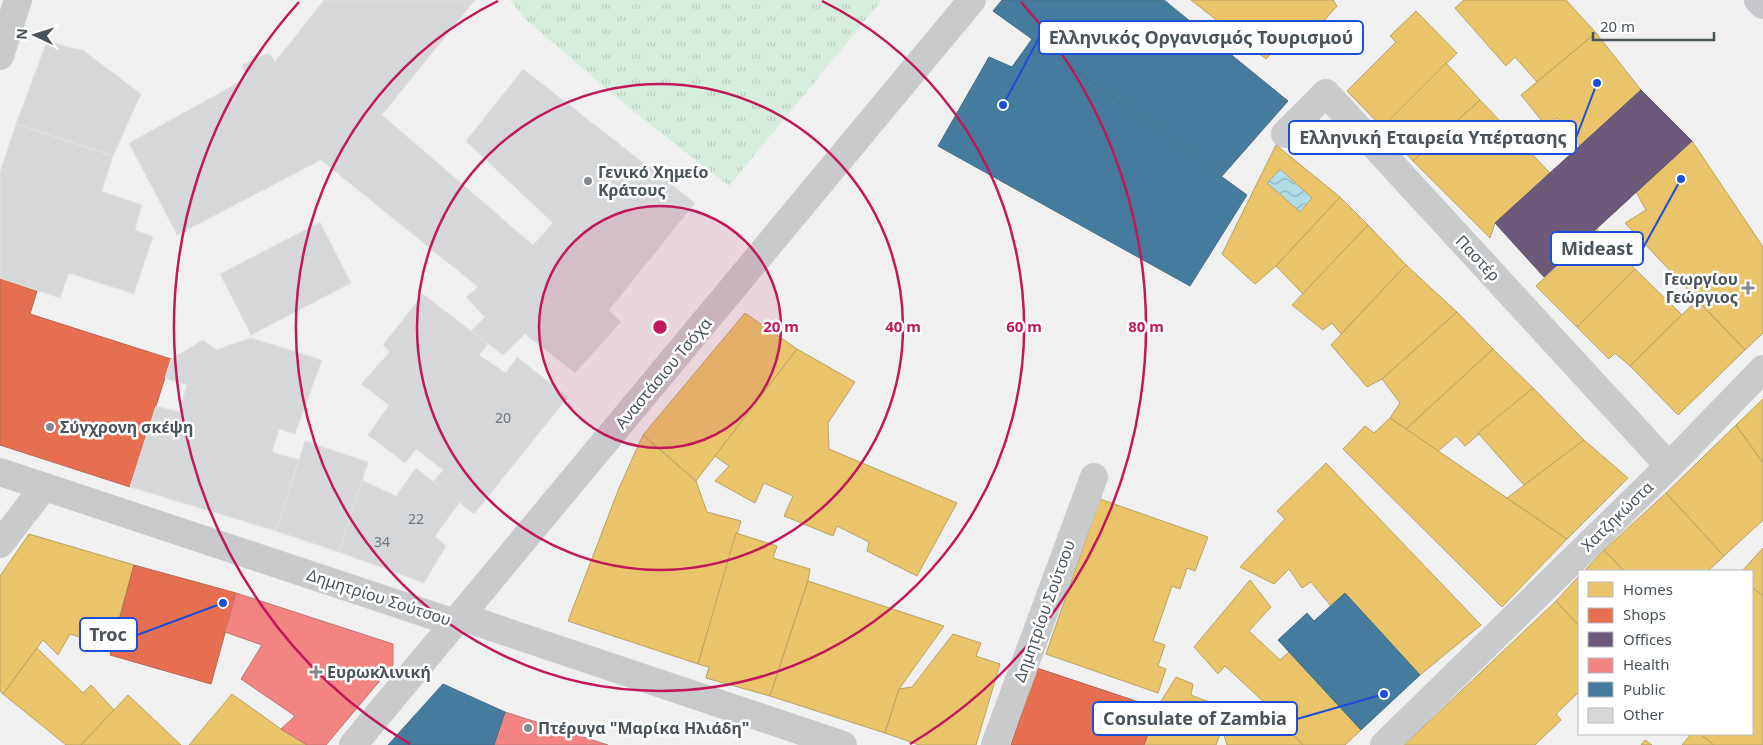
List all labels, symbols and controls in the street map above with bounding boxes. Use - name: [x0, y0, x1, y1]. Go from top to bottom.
- north arrow: [10, 10, 60, 60]
- scale bar: [1593, 10, 1714, 42]
- text: 20 m: [1600, 16, 1635, 36]
- callout: Ελληνικός Οργανισμός Τουρισμού: [1039, 21, 1363, 54]
- text: Ελληνικός Οργανισμός Τουρισμού: [1049, 25, 1353, 49]
- text: N: [12, 28, 31, 40]
- callout: Ελληνική Εταιρεία Υπέρτασης: [1289, 121, 1576, 154]
- text: Ελληνική Εταιρεία Υπέρτασης: [1299, 125, 1567, 149]
- place label: Γενικό Χημείο Κράτους: [598, 161, 709, 201]
- marker: Γενικό Χημείο Κράτους: [582, 175, 594, 187]
- street label: Παστέρ: [1451, 230, 1505, 286]
- callout: Mideast: [1551, 232, 1643, 265]
- text: Mideast: [1561, 236, 1633, 260]
- place label: Γεωργίου Γεώργιος: [1664, 268, 1738, 308]
- marker: Γεωργίου Γεώργιος: [1742, 282, 1754, 294]
- street label: Αναστάσιου Τσόχα: [610, 313, 716, 433]
- text: 20 m: [763, 316, 799, 336]
- text: 40 m: [885, 316, 921, 336]
- text: 60 m: [1006, 316, 1042, 336]
- text: 80 m: [1128, 316, 1164, 336]
- centre of rings: [651, 318, 669, 336]
- house number: 20: [495, 408, 511, 427]
- place label: Σύγχρονη σκέψη: [60, 416, 193, 438]
- marker: Σύγχρονη σκέψη: [44, 421, 56, 433]
- street label: Χατζηκώστα: [1576, 476, 1658, 556]
- house number: 22: [408, 509, 424, 528]
- house number: 34: [374, 532, 390, 551]
- street label: Δημητρίου Σούτσου: [1008, 537, 1080, 685]
- street label: Δημητρίου Σούτσου: [304, 563, 454, 631]
- legend: [1578, 570, 1753, 735]
- text: Homes: [1623, 579, 1673, 599]
- text: Shops: [1623, 604, 1666, 624]
- callout: Troc: [80, 618, 137, 651]
- text: Troc: [89, 622, 127, 646]
- text: Offices: [1623, 629, 1672, 649]
- text: Health: [1623, 654, 1670, 674]
- place label: Ευρωκλινική: [327, 661, 431, 683]
- marker: Ευρωκλινική: [309, 665, 323, 679]
- text: Public: [1623, 679, 1666, 699]
- callout: Consulate of Zambia: [1093, 702, 1297, 735]
- text: Other: [1623, 704, 1664, 724]
- text: Consulate of Zambia: [1103, 706, 1287, 730]
- place label: Πτέρυγα "Μαρίκα Ηλιάδη": [538, 717, 749, 739]
- marker: Πτέρυγα "Μαρίκα Ηλιάδη": [522, 722, 534, 734]

